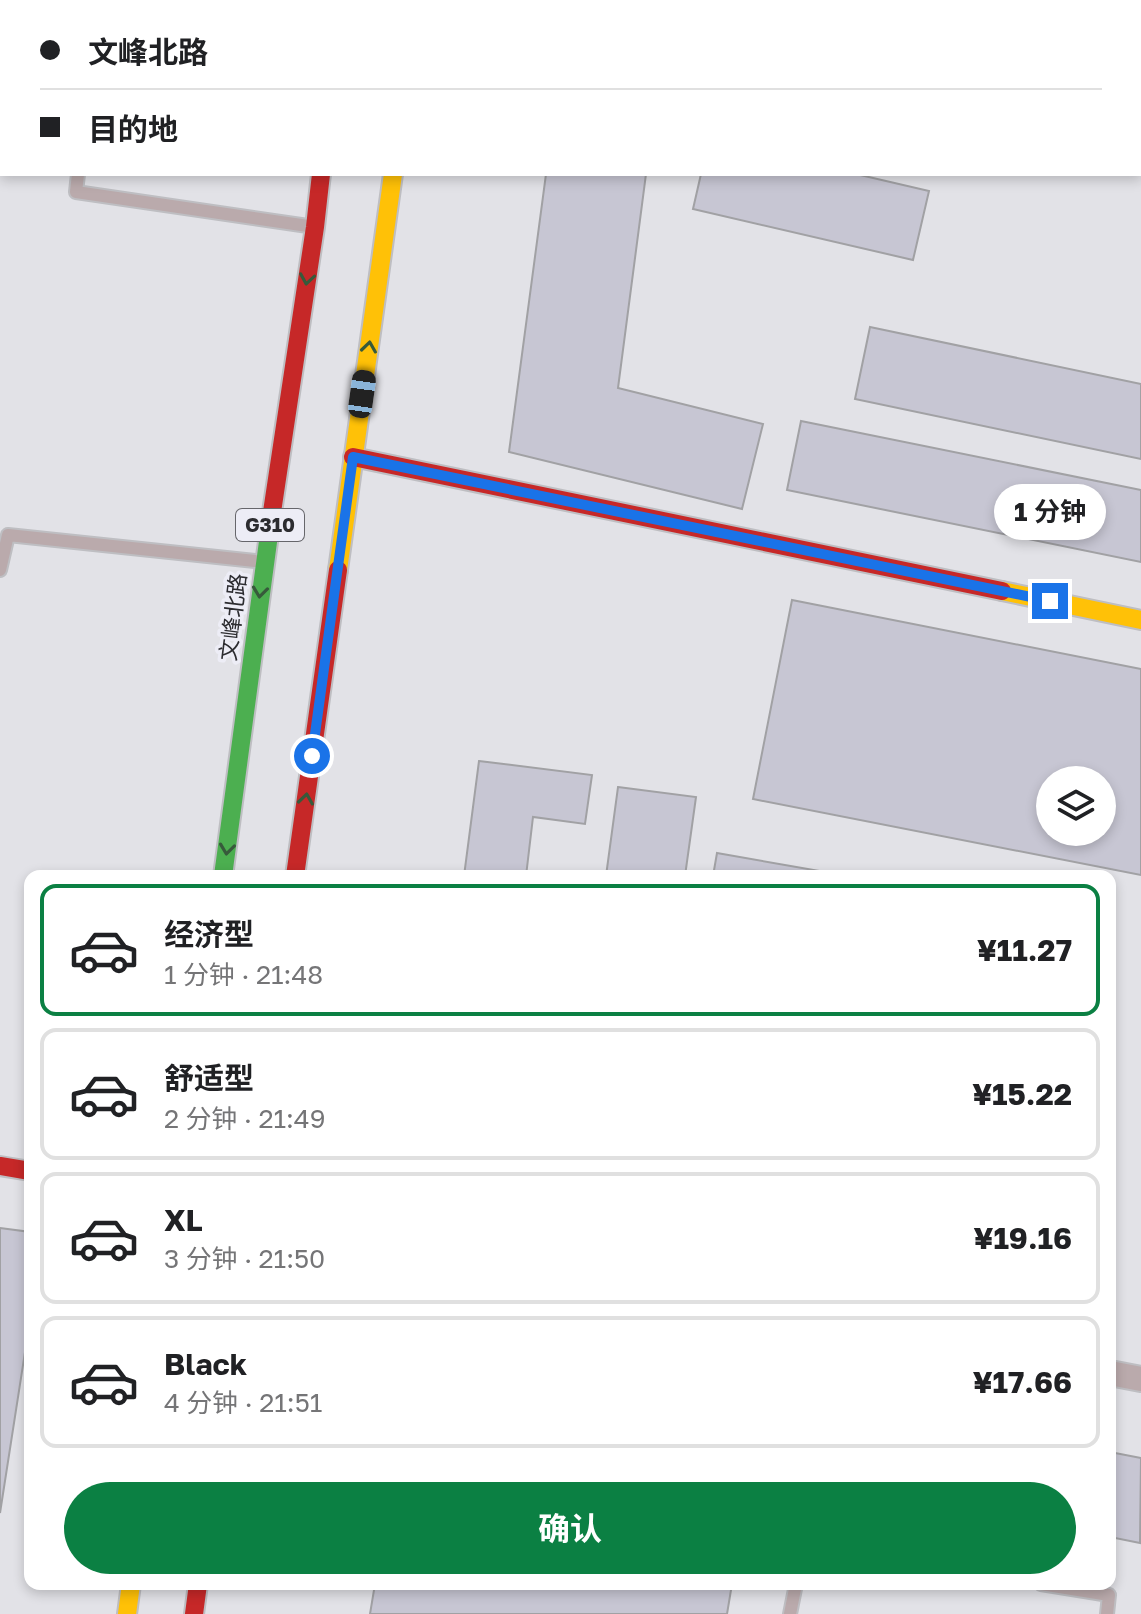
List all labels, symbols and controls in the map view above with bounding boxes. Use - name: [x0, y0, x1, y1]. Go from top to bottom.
- text: 文峰北路: [88, 34, 208, 70]
- text: 目的地: [88, 111, 178, 147]
- one-way arrow: [299, 272, 316, 286]
- one-way arrow: [360, 340, 377, 354]
- car: [347, 369, 377, 419]
- callout: 1 分钟: [994, 485, 1106, 541]
- text: 1 分钟: [1014, 496, 1086, 527]
- road number: G310: [236, 509, 304, 541]
- street label: 文峰北路: [214, 572, 251, 662]
- route end: [1032, 583, 1068, 619]
- one-way arrow: [252, 585, 269, 598]
- route start: [294, 738, 330, 774]
- map controls: [1036, 766, 1116, 846]
- button: layers: [1036, 766, 1116, 846]
- one-way arrow: [297, 792, 314, 806]
- one-way arrow: [218, 843, 235, 856]
- icon: car: [68, 914, 140, 986]
- text: 经济型: [164, 916, 254, 952]
- text: ¥11.27: [977, 932, 1072, 968]
- text: 1 分钟 · 21:48: [164, 959, 323, 990]
- icon: car: [68, 1058, 140, 1130]
- text: 舒适型: [164, 1060, 254, 1096]
- text: ¥15.22: [972, 1076, 1072, 1112]
- text: 2 分钟 · 21:49: [164, 1103, 325, 1134]
- icon: car: [68, 1202, 140, 1274]
- text: XL: [164, 1202, 203, 1238]
- text: ¥19.16: [974, 1220, 1072, 1256]
- text: 3 分钟 · 21:50: [164, 1243, 325, 1274]
- icon: car: [68, 1346, 140, 1418]
- text: Black: [164, 1346, 247, 1382]
- text: ¥17.66: [973, 1364, 1072, 1400]
- text: 4 分钟 · 21:51: [164, 1387, 322, 1418]
- button: 确认: [64, 1482, 1076, 1574]

